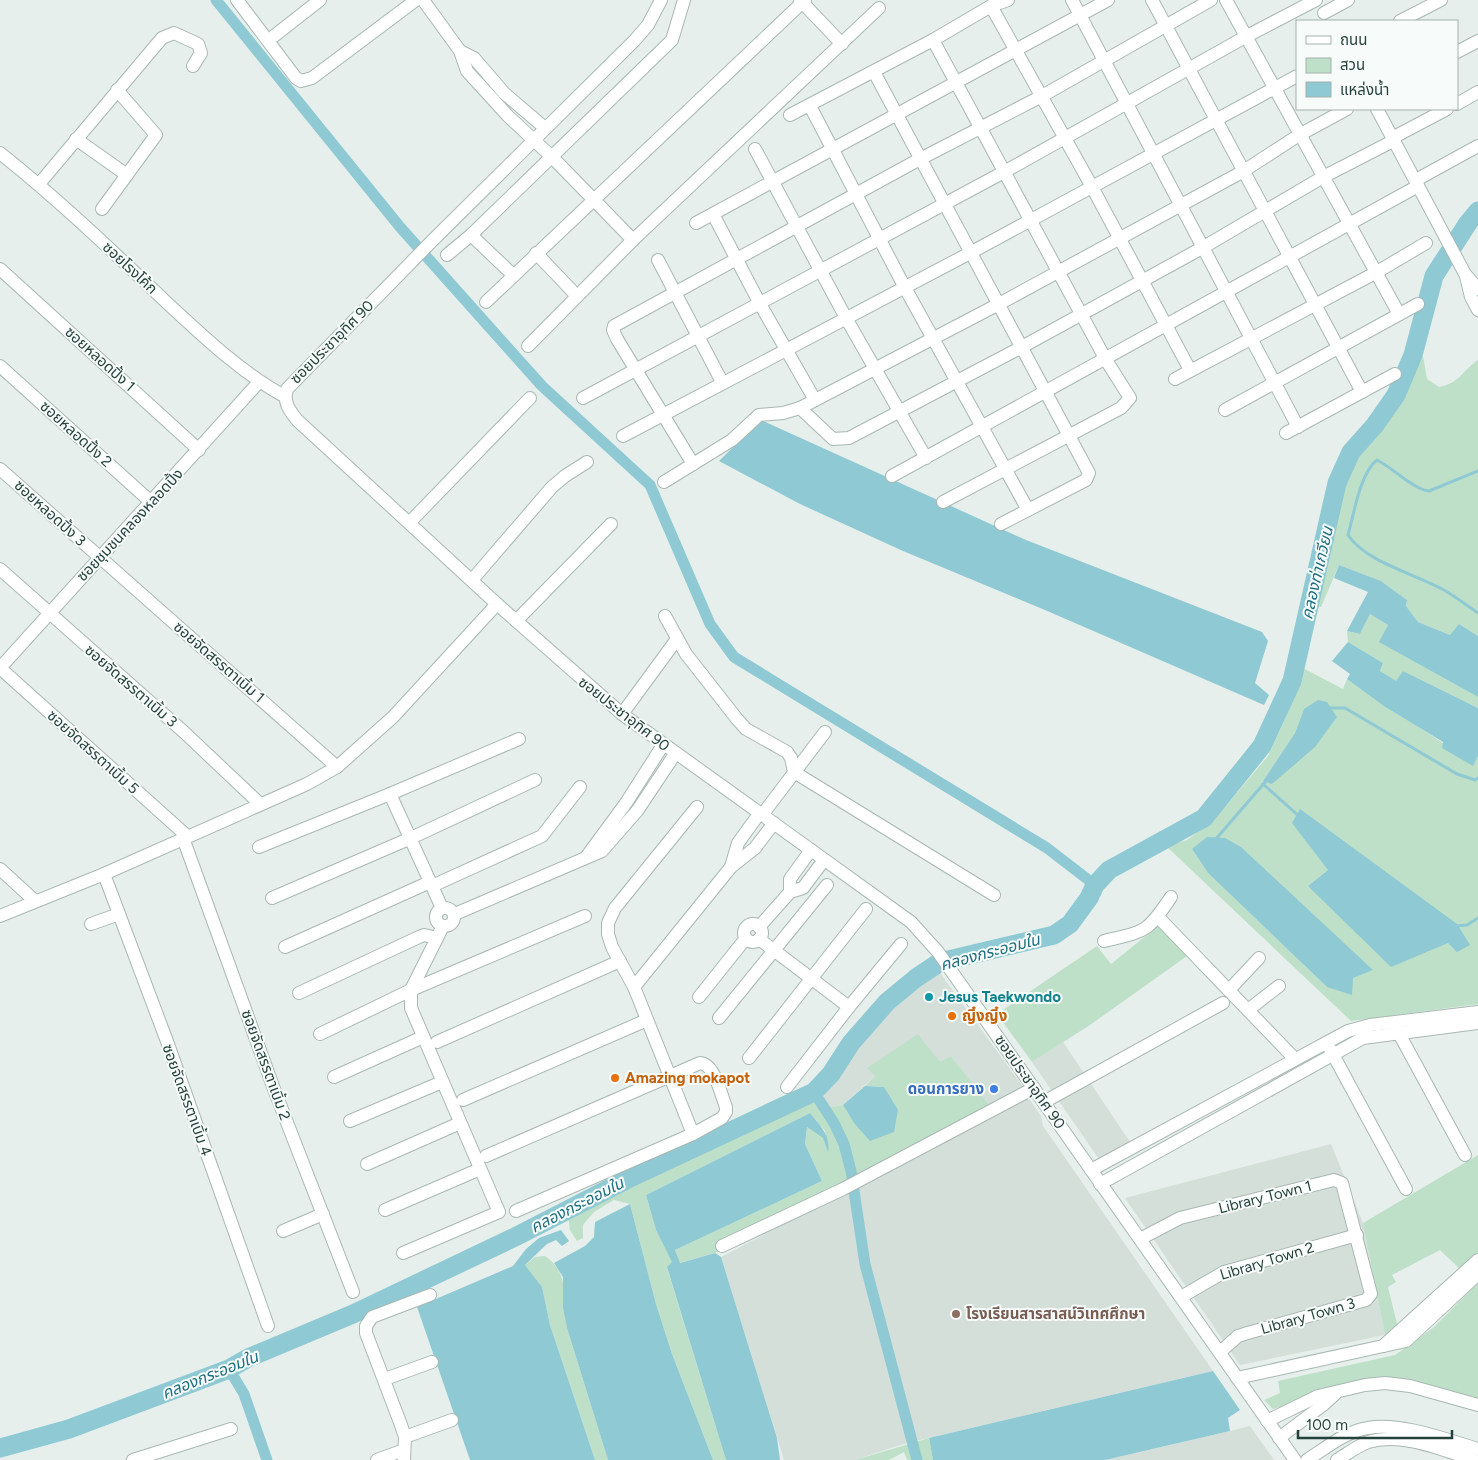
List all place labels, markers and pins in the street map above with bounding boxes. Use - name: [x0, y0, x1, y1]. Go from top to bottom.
- place label: Jesus Taekwondo: [939, 988, 1061, 1006]
- marker: Jesus Taekwondo: [923, 991, 935, 1003]
- place label: ญิ๋งญิ๋ง: [962, 1006, 1007, 1025]
- marker: ญิ๋งญิ๋ง: [946, 1010, 958, 1022]
- place label: Amazing mokapot: [625, 1069, 750, 1087]
- marker: Amazing mokapot: [609, 1072, 621, 1084]
- place label: ดอนการยาง: [908, 1080, 984, 1098]
- marker: ดอนการยาง: [988, 1083, 1000, 1095]
- place label: โรงเรียนสารสาสน์วิเทศศึกษา: [966, 1305, 1145, 1323]
- marker: โรงเรียนสารสาสน์วิเทศศึกษา: [950, 1308, 962, 1320]

